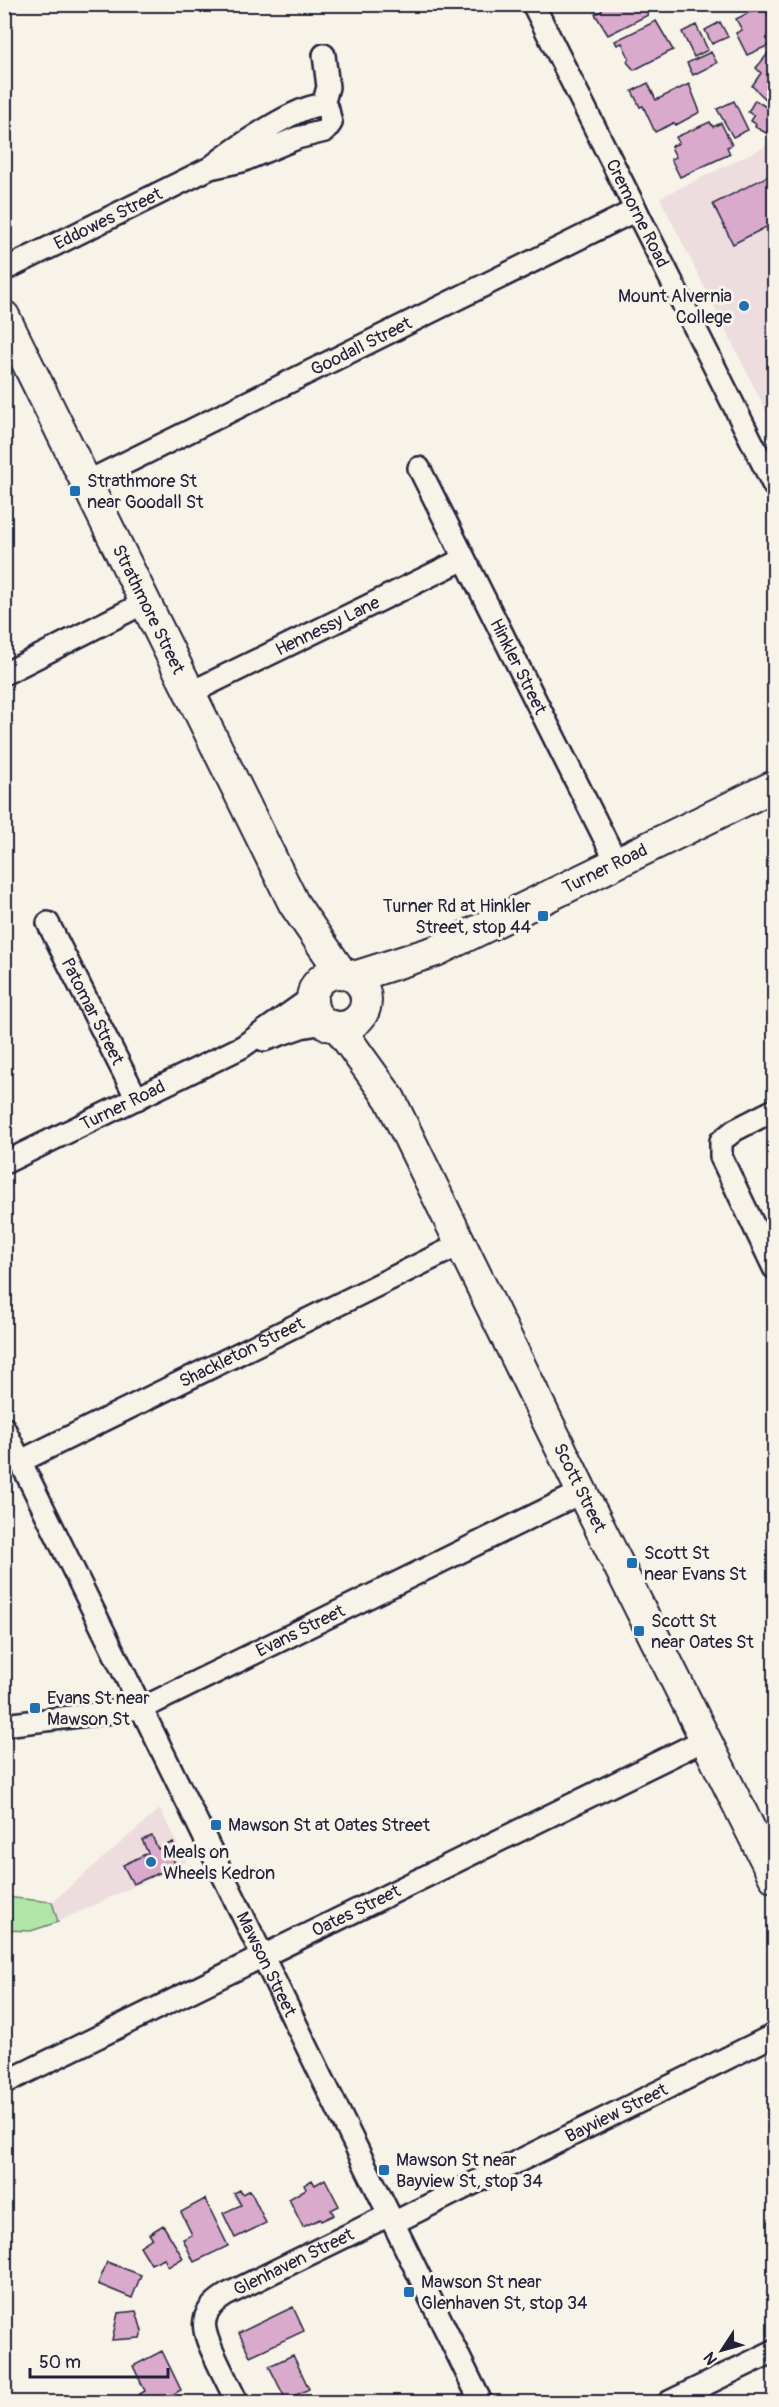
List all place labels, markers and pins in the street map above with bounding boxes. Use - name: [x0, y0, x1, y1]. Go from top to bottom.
- place label: Mount Alvernia College: [618, 285, 732, 329]
- marker: Mount Alvernia College: [737, 299, 751, 313]
- place label: Strathmore St near Goodall St: [87, 470, 204, 514]
- marker: Strathmore St near Goodall St: [68, 484, 82, 498]
- place label: Turner Rd at Hinkler Street, stop 44: [383, 895, 532, 939]
- marker: Turner Rd at Hinkler Street, stop 44: [536, 909, 550, 923]
- place label: Scott St near Evans St: [644, 1542, 747, 1586]
- marker: Scott St near Evans St: [625, 1556, 639, 1570]
- place label: Scott St near Oates St: [651, 1610, 755, 1654]
- marker: Scott St near Oates St: [632, 1624, 646, 1638]
- place label: Evans St near Mawson St: [47, 1687, 150, 1731]
- marker: Evans St near Mawson St: [28, 1701, 42, 1715]
- place label: Mawson St at Oates Street: [228, 1814, 431, 1837]
- marker: Mawson St at Oates Street: [209, 1818, 223, 1832]
- place label: Meals on Wheels Kedron: [163, 1841, 275, 1885]
- marker: Meals on Wheels Kedron: [144, 1855, 158, 1869]
- place label: Mawson St near Bayview St, stop 34: [396, 2149, 543, 2193]
- marker: Mawson St near Bayview St, stop 34: [377, 2163, 391, 2177]
- place label: Mawson St near Glenhaven St, stop 34: [421, 2271, 588, 2315]
- marker: Mawson St near Glenhaven St, stop 34: [402, 2285, 416, 2299]

